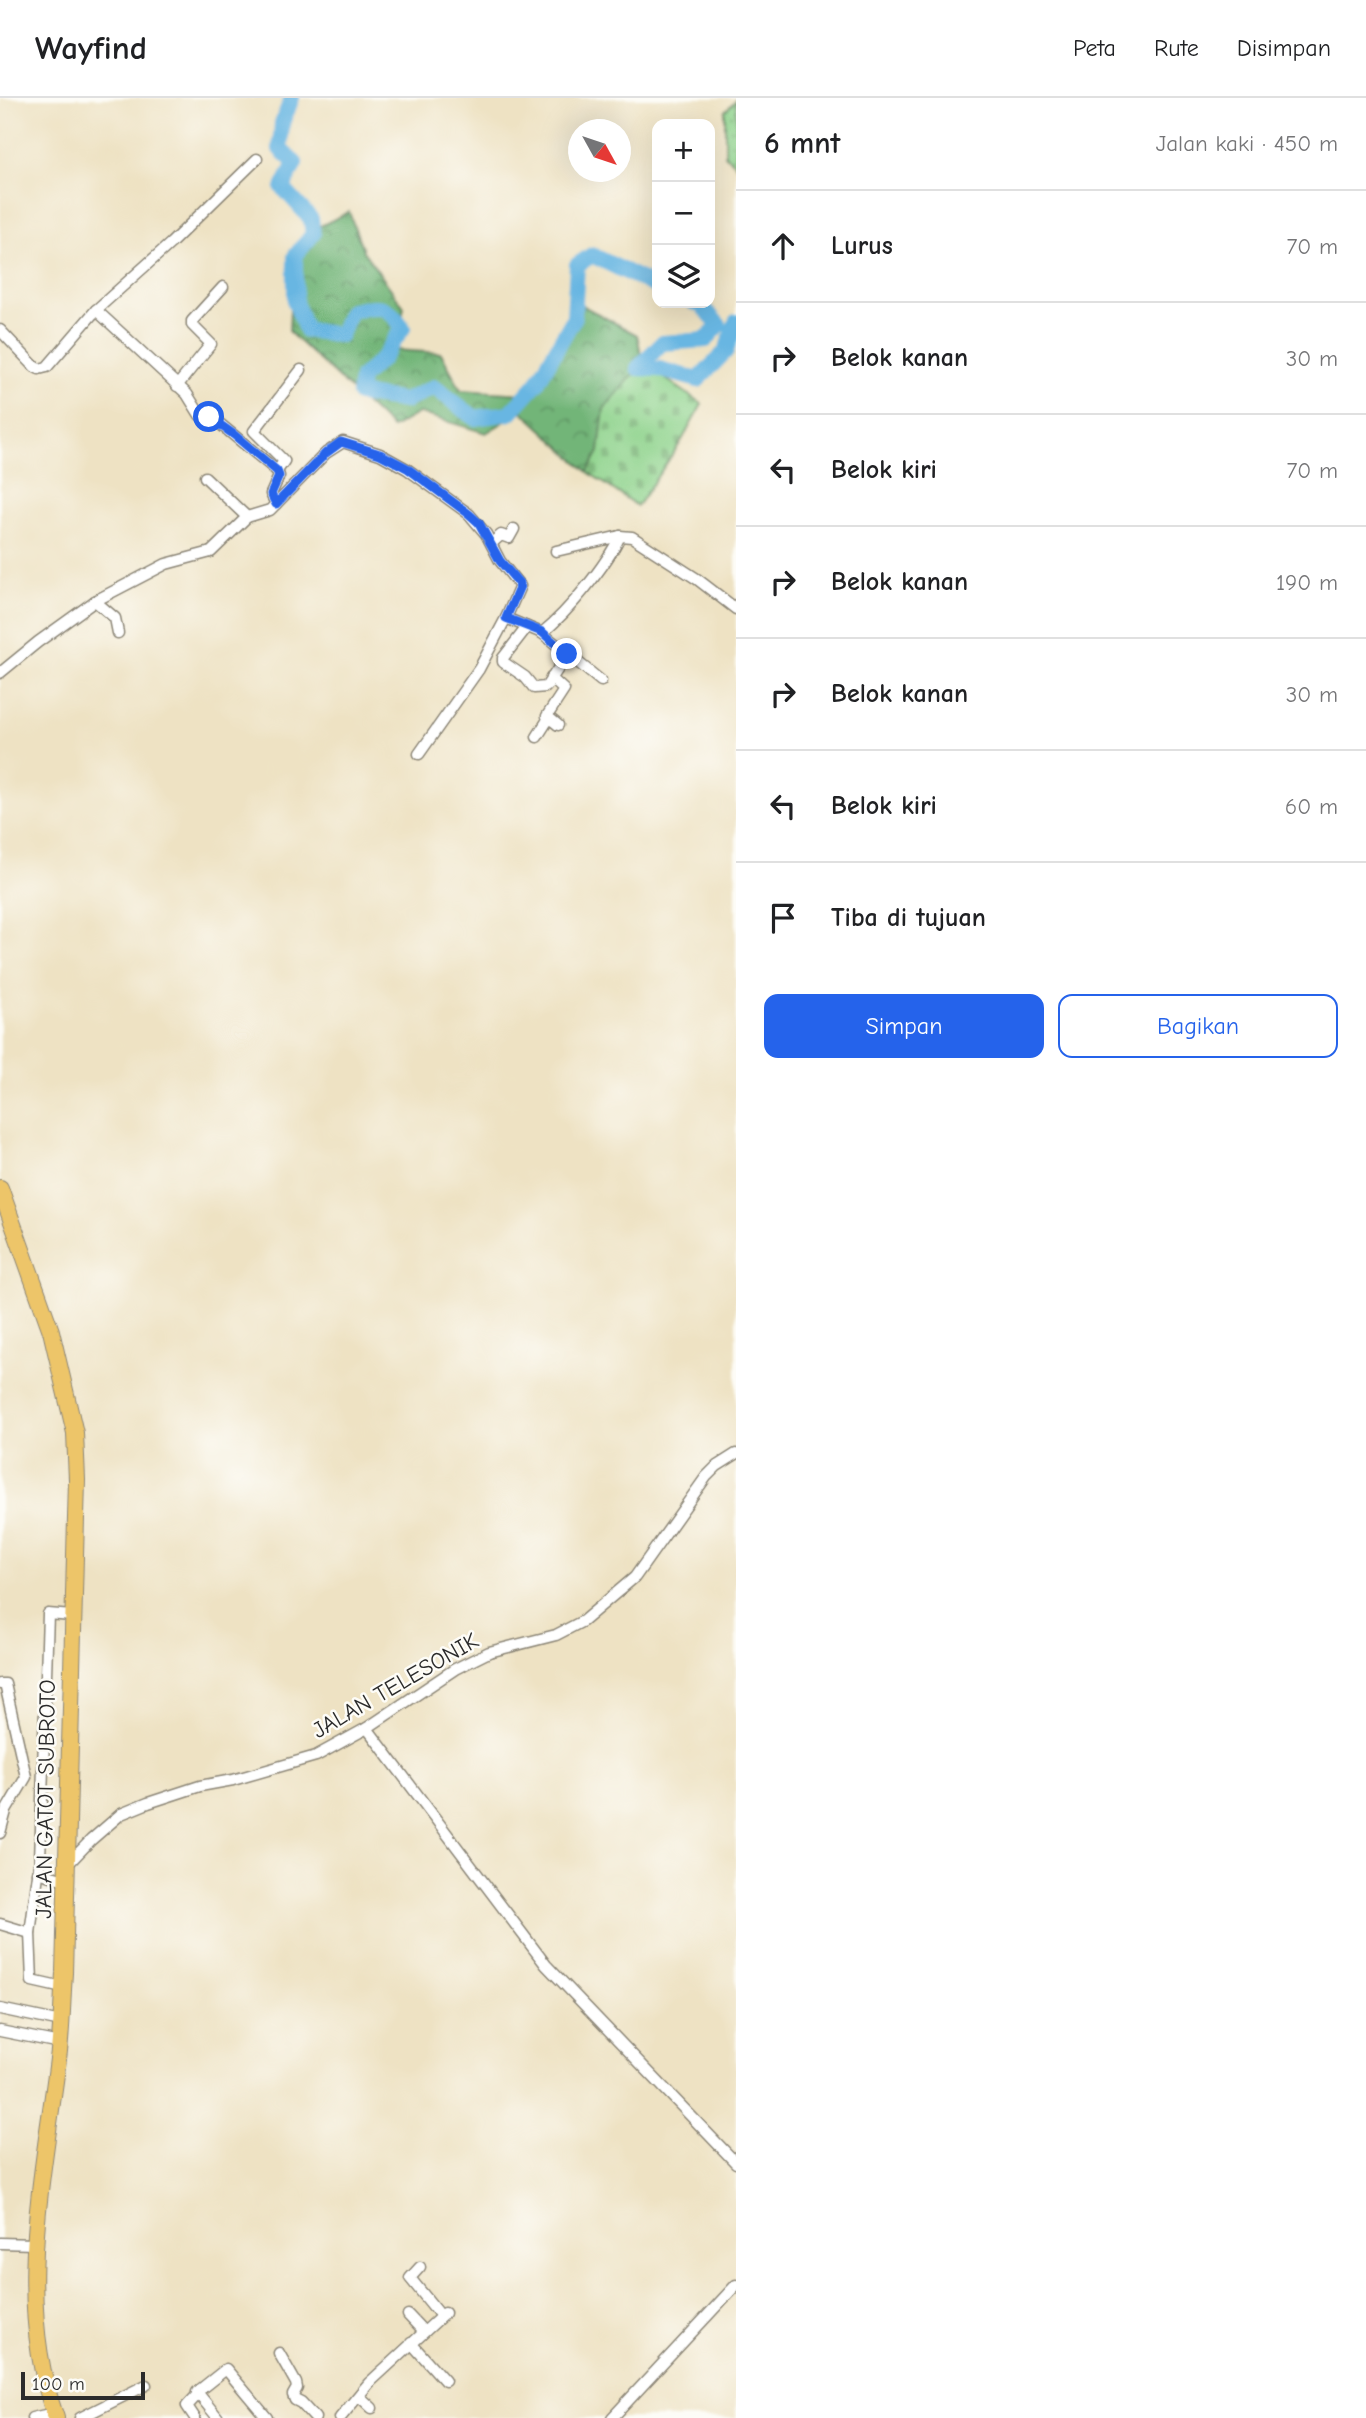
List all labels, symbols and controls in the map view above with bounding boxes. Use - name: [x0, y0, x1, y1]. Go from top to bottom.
- text: Wayfind: [35, 29, 147, 67]
- text: Peta: [1073, 34, 1116, 62]
- text: Rute: [1154, 34, 1199, 62]
- text: Disimpan: [1237, 34, 1331, 62]
- north arrow: [568, 119, 631, 182]
- map controls: [652, 119, 715, 308]
- button: +: [652, 119, 715, 182]
- text: 6 mnt: [764, 126, 840, 161]
- text: Jalan kaki · 450 m: [1156, 130, 1338, 157]
- button: −: [652, 182, 715, 245]
- icon: ahead: [764, 227, 802, 265]
- text: Lurus: [831, 231, 893, 261]
- text: 70 m: [1286, 233, 1338, 260]
- button: layers: [652, 245, 715, 308]
- icon: right: [764, 339, 802, 377]
- text: Belok kanan: [831, 343, 968, 373]
- text: 30 m: [1286, 345, 1338, 372]
- route start: [193, 401, 224, 432]
- icon: left: [764, 451, 802, 489]
- text: Belok kiri: [831, 455, 937, 485]
- text: 70 m: [1286, 457, 1338, 484]
- icon: right: [764, 563, 802, 601]
- text: Belok kanan: [831, 567, 968, 597]
- text: 190 m: [1276, 569, 1338, 596]
- route end: [551, 638, 582, 669]
- icon: right: [764, 675, 802, 713]
- text: Belok kanan: [831, 679, 968, 709]
- text: 30 m: [1286, 681, 1338, 708]
- icon: left: [764, 787, 802, 825]
- text: Belok kiri: [831, 791, 937, 821]
- text: 60 m: [1285, 793, 1338, 820]
- icon: arrive: [764, 899, 802, 937]
- text: Tiba di tujuan: [831, 903, 986, 933]
- button: Simpan: [764, 994, 1044, 1058]
- button: Bagikan: [1058, 994, 1338, 1058]
- street label: JALAN TELESONIK: [307, 1627, 483, 1744]
- street label: JALAN GATOT SUBROTO: [30, 1679, 61, 1919]
- scale bar: [21, 2369, 145, 2401]
- text: 100 m: [32, 2373, 85, 2395]

